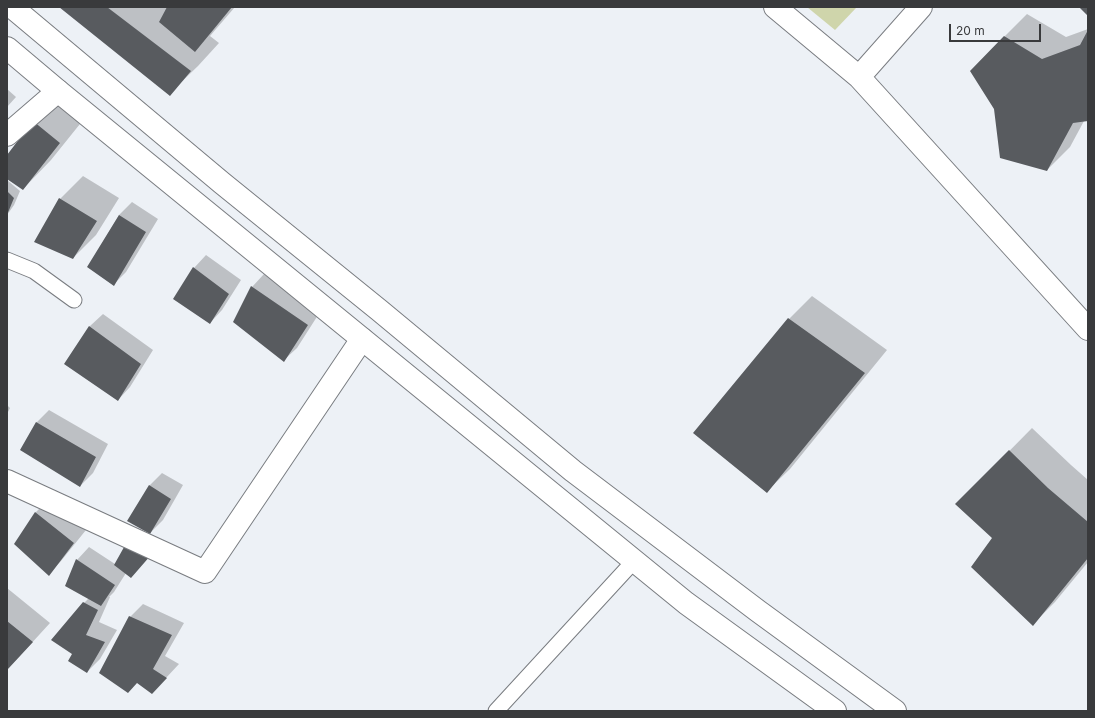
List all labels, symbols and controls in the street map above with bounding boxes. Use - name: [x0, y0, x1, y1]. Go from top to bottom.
- scale bar: [951, 16, 1043, 42]
- text: 20 m: [956, 23, 985, 38]

